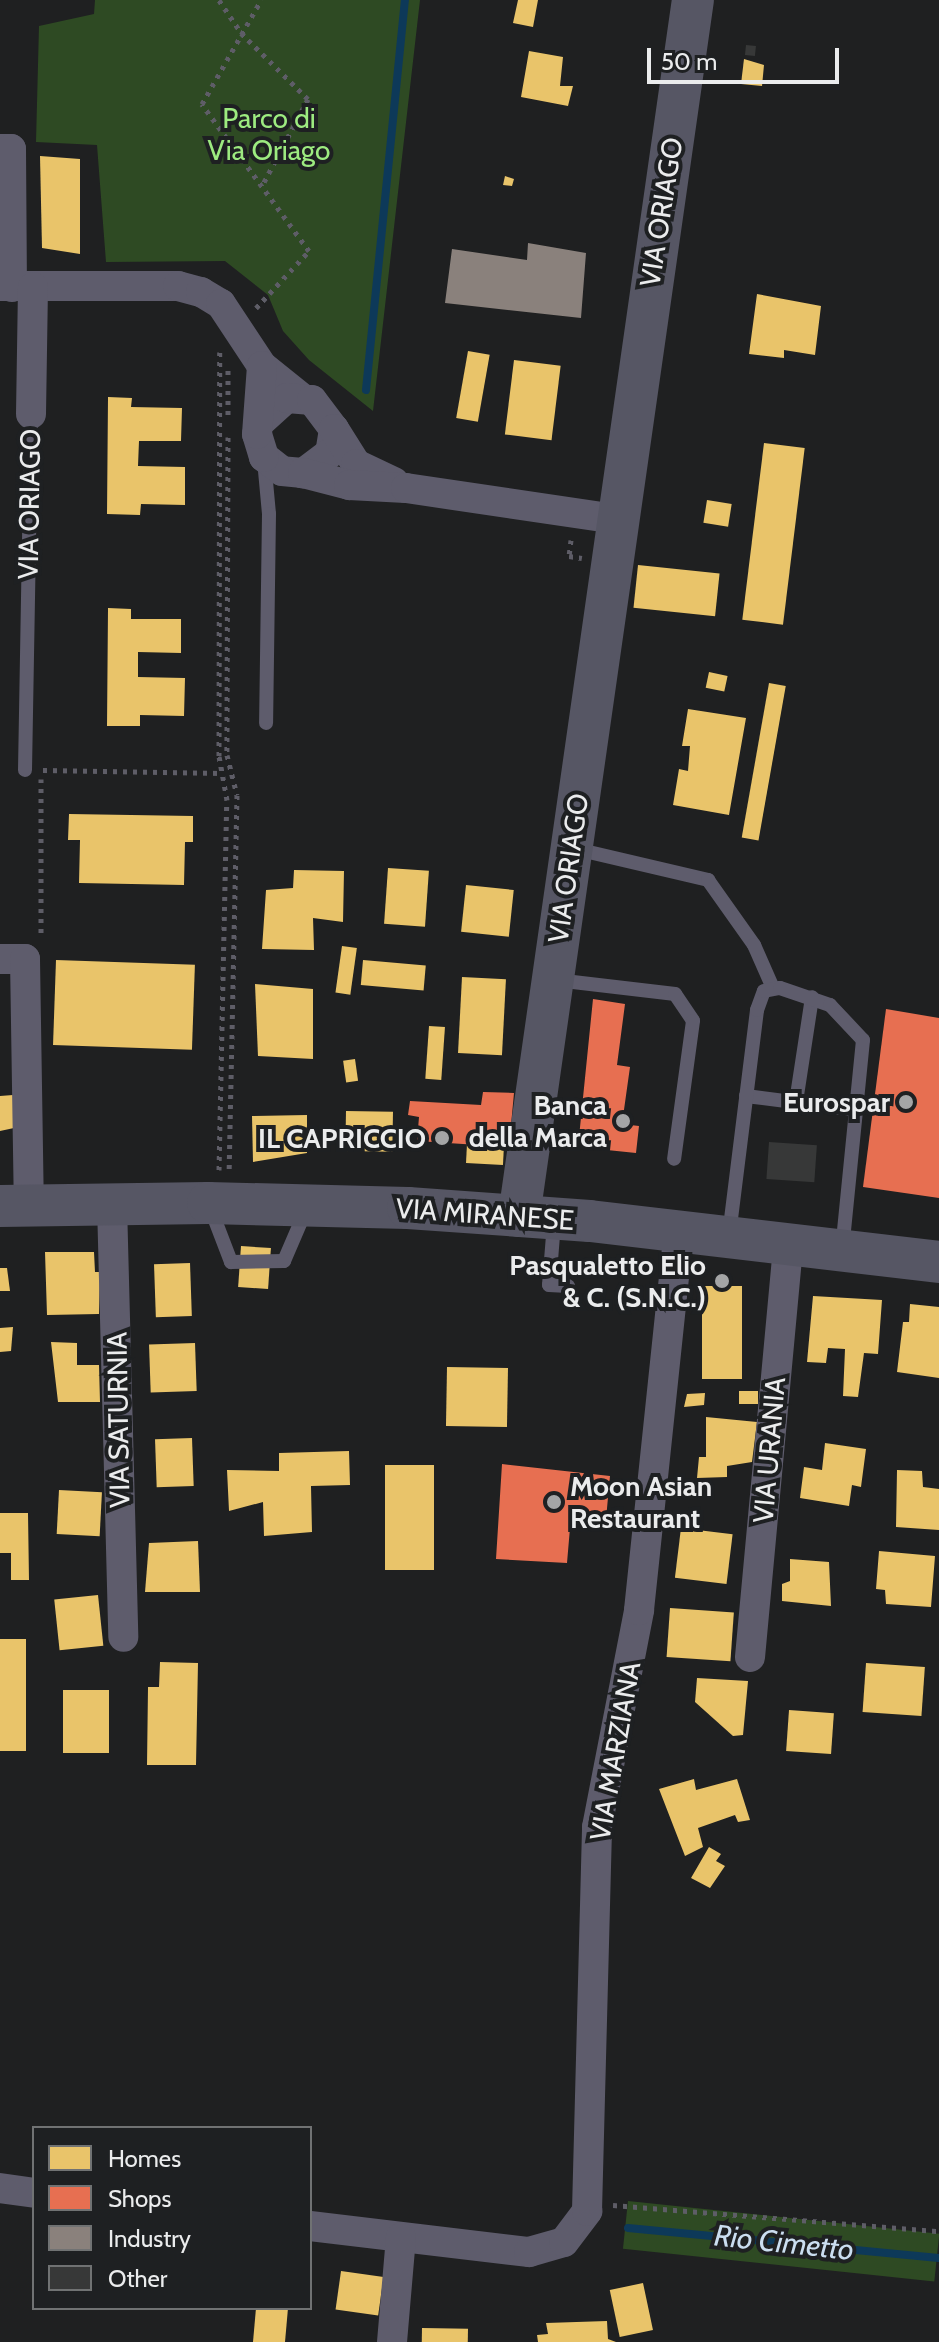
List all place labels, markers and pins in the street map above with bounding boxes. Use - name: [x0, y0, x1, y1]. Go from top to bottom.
- place label: Eurospar: [783, 1085, 890, 1119]
- place label: Banca della Marca: [469, 1088, 607, 1154]
- marker: Eurospar: [897, 1093, 915, 1111]
- marker: Banca della Marca: [614, 1112, 632, 1130]
- place label: IL CAPRICCIO: [258, 1121, 426, 1155]
- marker: IL CAPRICCIO: [433, 1129, 451, 1147]
- place label: Pasqualetto Elio & C. (S.N.C.): [509, 1248, 706, 1314]
- marker: Pasqualetto Elio & C. (S.N.C.): [713, 1272, 731, 1290]
- place label: Moon Asian Restaurant: [570, 1469, 712, 1535]
- marker: Moon Asian Restaurant: [545, 1493, 563, 1511]

